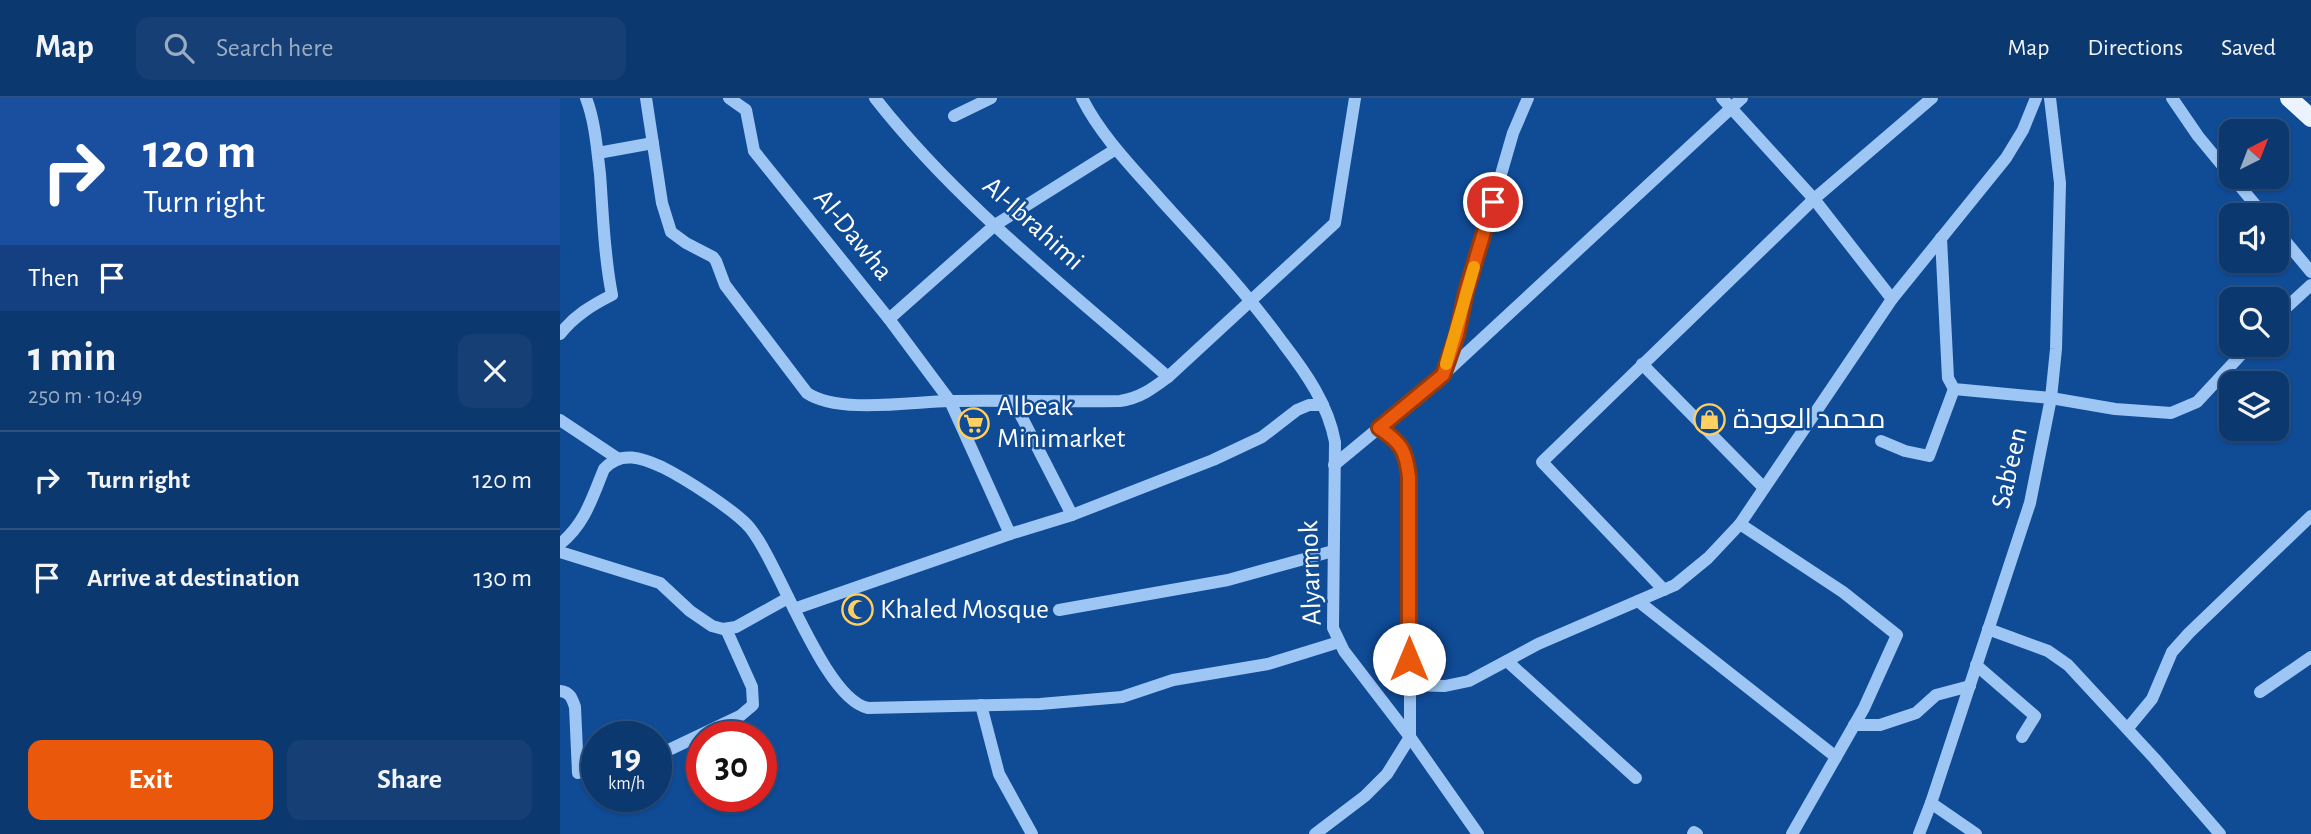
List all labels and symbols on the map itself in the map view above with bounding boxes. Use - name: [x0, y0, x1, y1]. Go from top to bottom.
- north arrow: [2219, 119, 2289, 189]
- street label: Al-Ibrahimi: [977, 172, 1089, 276]
- pin: [1463, 172, 1523, 232]
- street label: Al-Dawha: [808, 184, 898, 286]
- place label: Albeak Minimarket: [997, 393, 1125, 453]
- shop icon: محمد العودة: [1693, 403, 1727, 437]
- supermarket icon: Albeak Minimarket: [957, 406, 991, 440]
- place label: محمد العودة: [1733, 406, 1885, 434]
- street label: Sab'een: [1987, 425, 2033, 511]
- street label: Alyarmok: [1295, 520, 1327, 626]
- mosque icon: Khaled Mosque: [840, 593, 874, 627]
- place label: Khaled Mosque: [880, 596, 1049, 624]
- position arrow: [1372, 622, 1446, 696]
- speed limit sign: 30: [686, 721, 777, 812]

